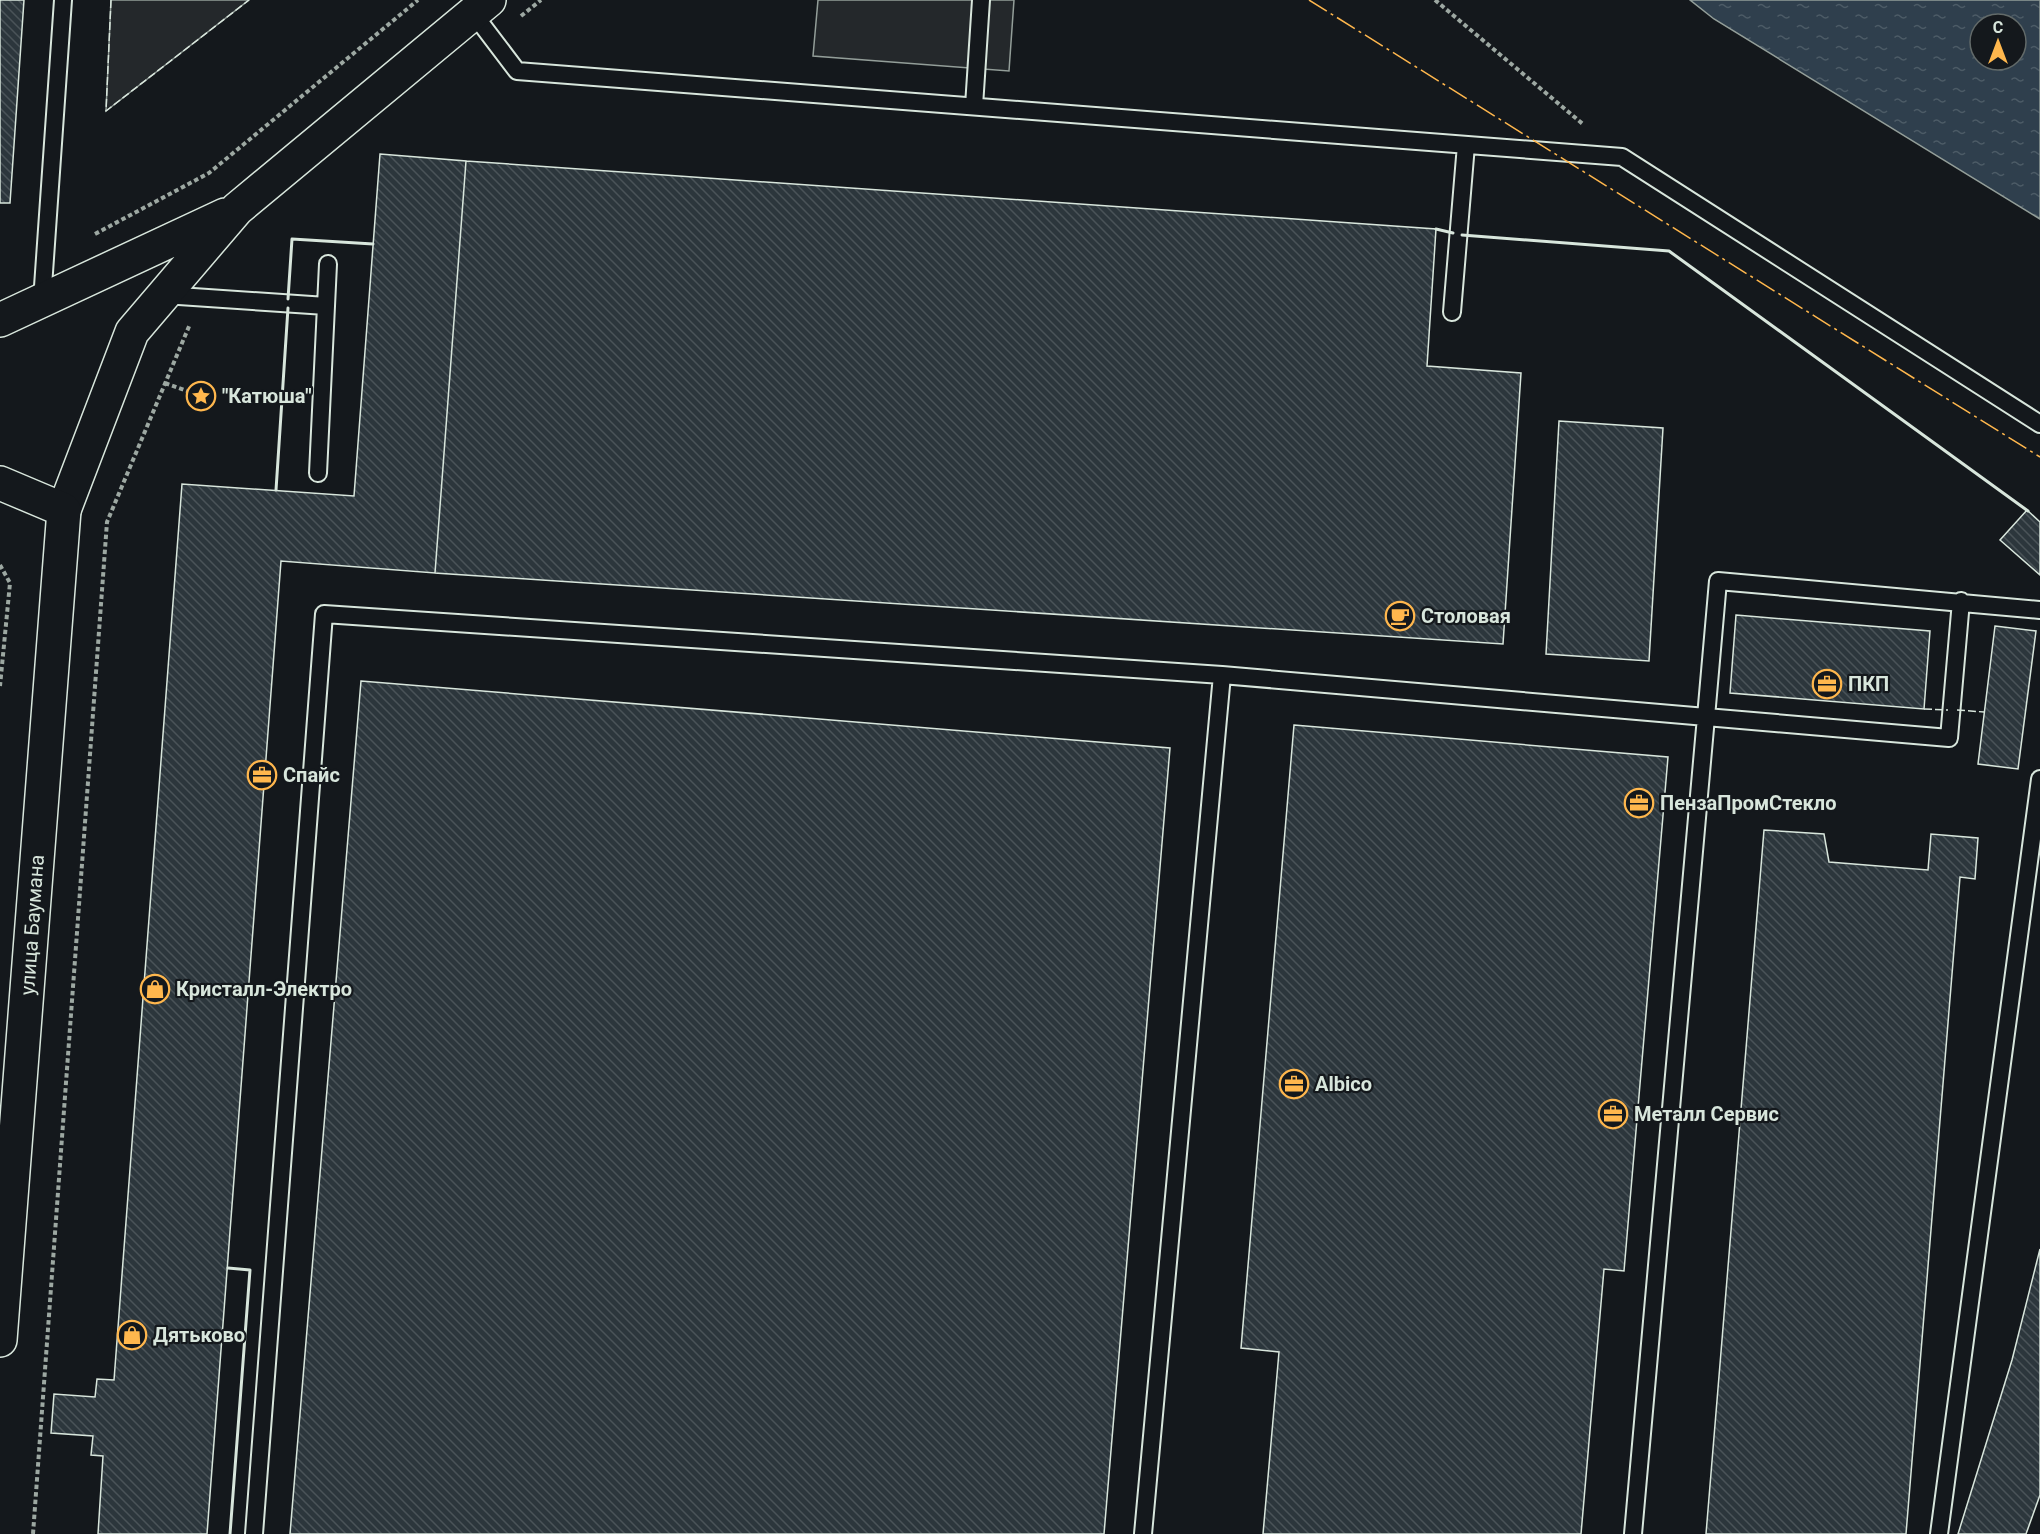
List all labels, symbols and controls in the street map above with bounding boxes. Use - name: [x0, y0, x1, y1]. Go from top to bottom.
- north arrow: [1968, 12, 2028, 72]
- text: С: [1993, 18, 2003, 37]
- place icon: "Катюша": [185, 380, 217, 412]
- place label: "Катюша": [222, 384, 312, 408]
- cafe icon: Столовая: [1384, 600, 1416, 632]
- place label: Столовая: [1421, 604, 1511, 628]
- office icon: ПКП: [1811, 668, 1843, 700]
- place label: ПКП: [1848, 672, 1889, 696]
- office icon: Спайс: [246, 759, 278, 791]
- place label: Спайс: [283, 763, 340, 787]
- office icon: ПензаПромСтекло: [1623, 787, 1655, 819]
- place label: ПензаПромСтекло: [1660, 791, 1836, 815]
- street label: улица Баумана: [15, 854, 49, 996]
- shop icon: Кристалл-Электро: [139, 973, 171, 1005]
- place label: Кристалл-Электро: [176, 977, 352, 1001]
- office icon: Albico: [1278, 1068, 1310, 1100]
- place label: Albico: [1315, 1072, 1372, 1096]
- office icon: Металл Сервис: [1597, 1098, 1629, 1130]
- place label: Металл Сервис: [1634, 1102, 1779, 1126]
- shop icon: Дятьково: [116, 1319, 148, 1351]
- place label: Дятьково: [153, 1323, 245, 1347]

